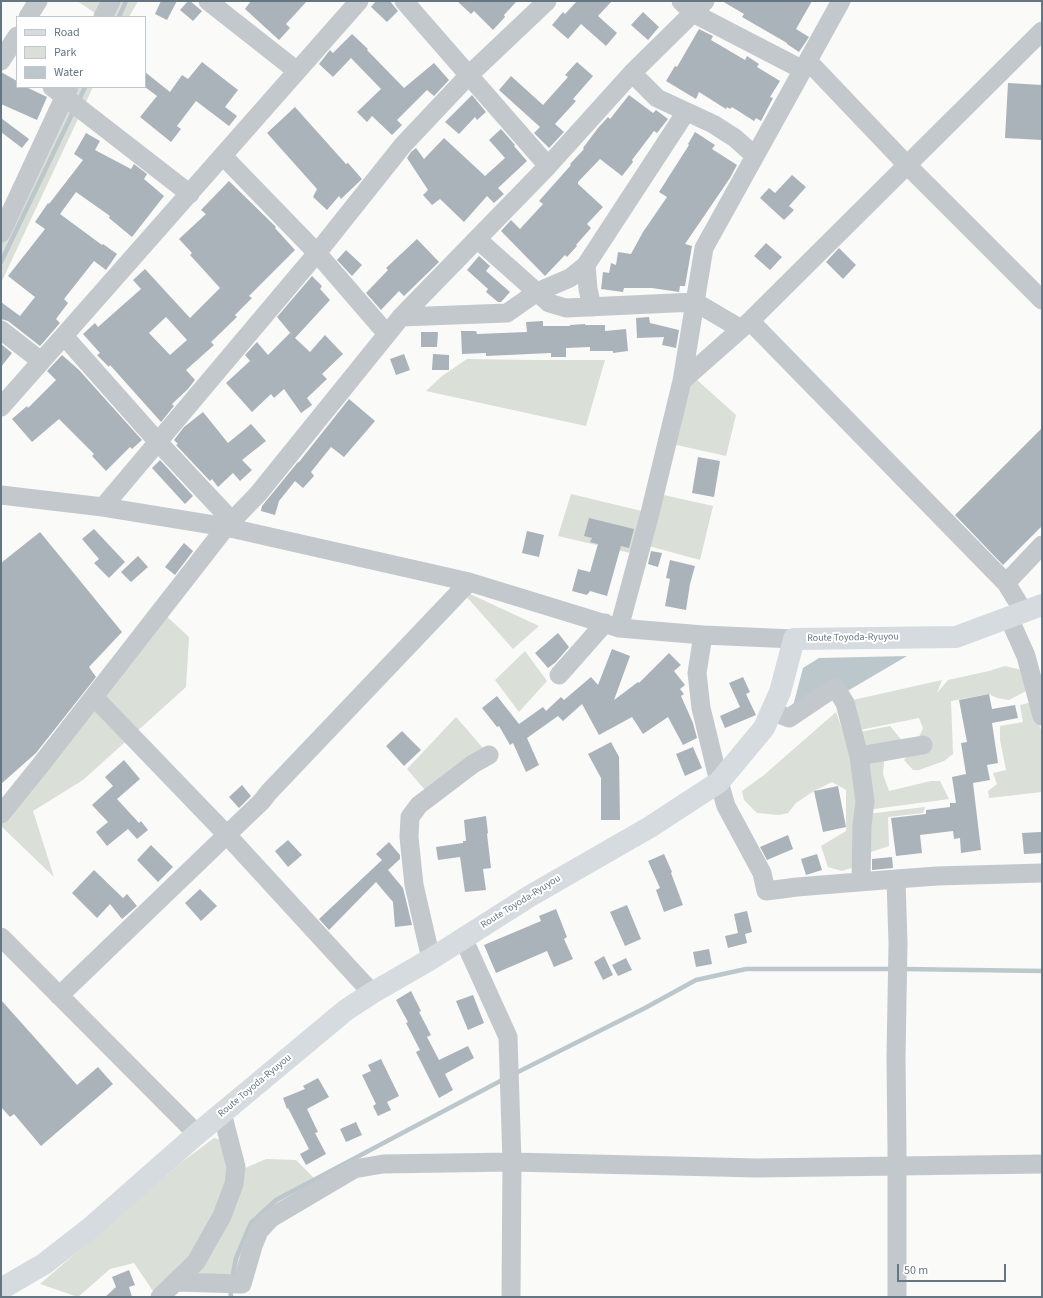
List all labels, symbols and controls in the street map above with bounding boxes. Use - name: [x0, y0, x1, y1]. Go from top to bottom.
- legend: [16, 16, 146, 88]
- text: Road: [54, 24, 80, 41]
- text: Park: [54, 44, 76, 61]
- text: Water: [54, 64, 83, 81]
- street label: Route Toyoda-Ryuyou: [807, 631, 899, 645]
- street label: Route Toyoda-Ryuyou: [479, 873, 563, 931]
- street label: Route Toyoda-Ryuyou: [216, 1052, 294, 1120]
- scale bar: [899, 1256, 1008, 1282]
- text: 50 m: [904, 1262, 928, 1279]

